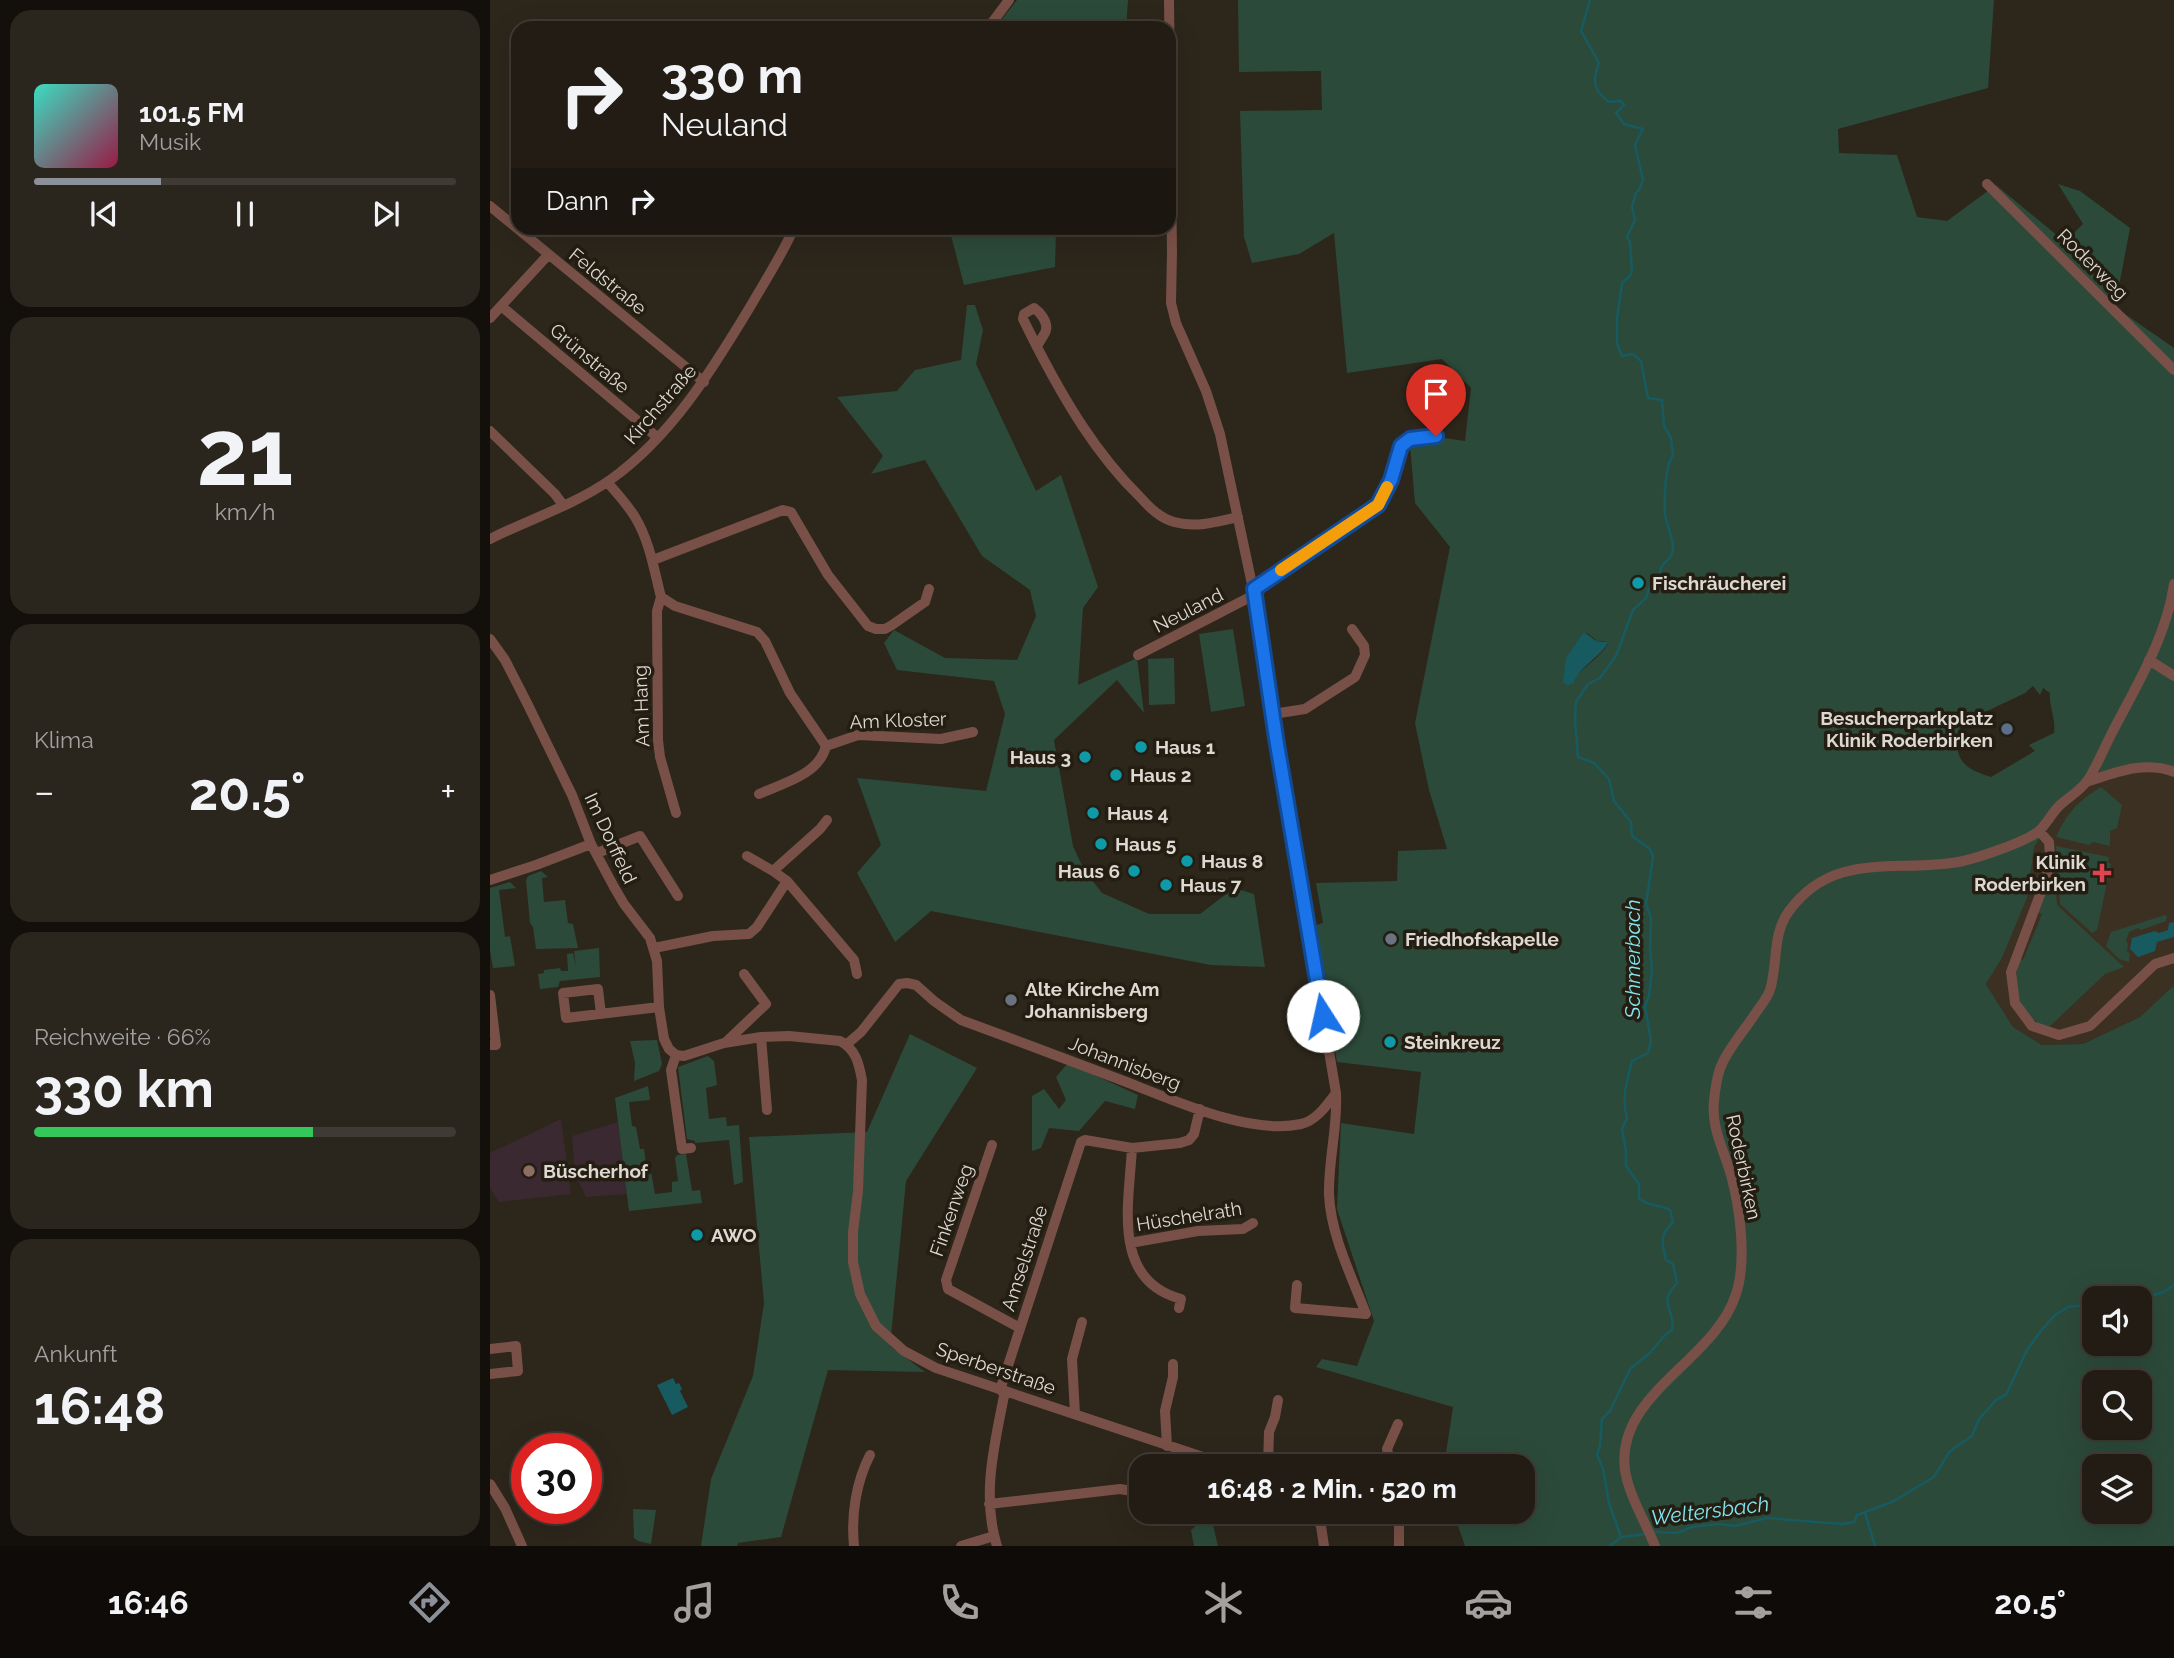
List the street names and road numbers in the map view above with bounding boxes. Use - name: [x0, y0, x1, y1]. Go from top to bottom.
- street label: Roderweg: [2053, 224, 2133, 304]
- street label: Feldstraße: [565, 243, 651, 319]
- street label: Grünstraße: [546, 318, 634, 398]
- street label: Kirchstraße: [619, 360, 701, 448]
- street label: Neuland: [1149, 583, 1227, 637]
- street label: Am Hang: [629, 665, 653, 747]
- street label: Am Kloster: [849, 707, 947, 733]
- street label: Im Dorffeld: [580, 789, 642, 887]
- street label: Johannisberg: [1066, 1032, 1184, 1094]
- street label: Roderbirken: [1722, 1112, 1766, 1222]
- street label: Finkenweg: [925, 1161, 977, 1259]
- street label: Hüschelrath: [1135, 1197, 1243, 1235]
- street label: Amselstraße: [997, 1202, 1051, 1314]
- street label: Sperberstraße: [933, 1337, 1059, 1399]

